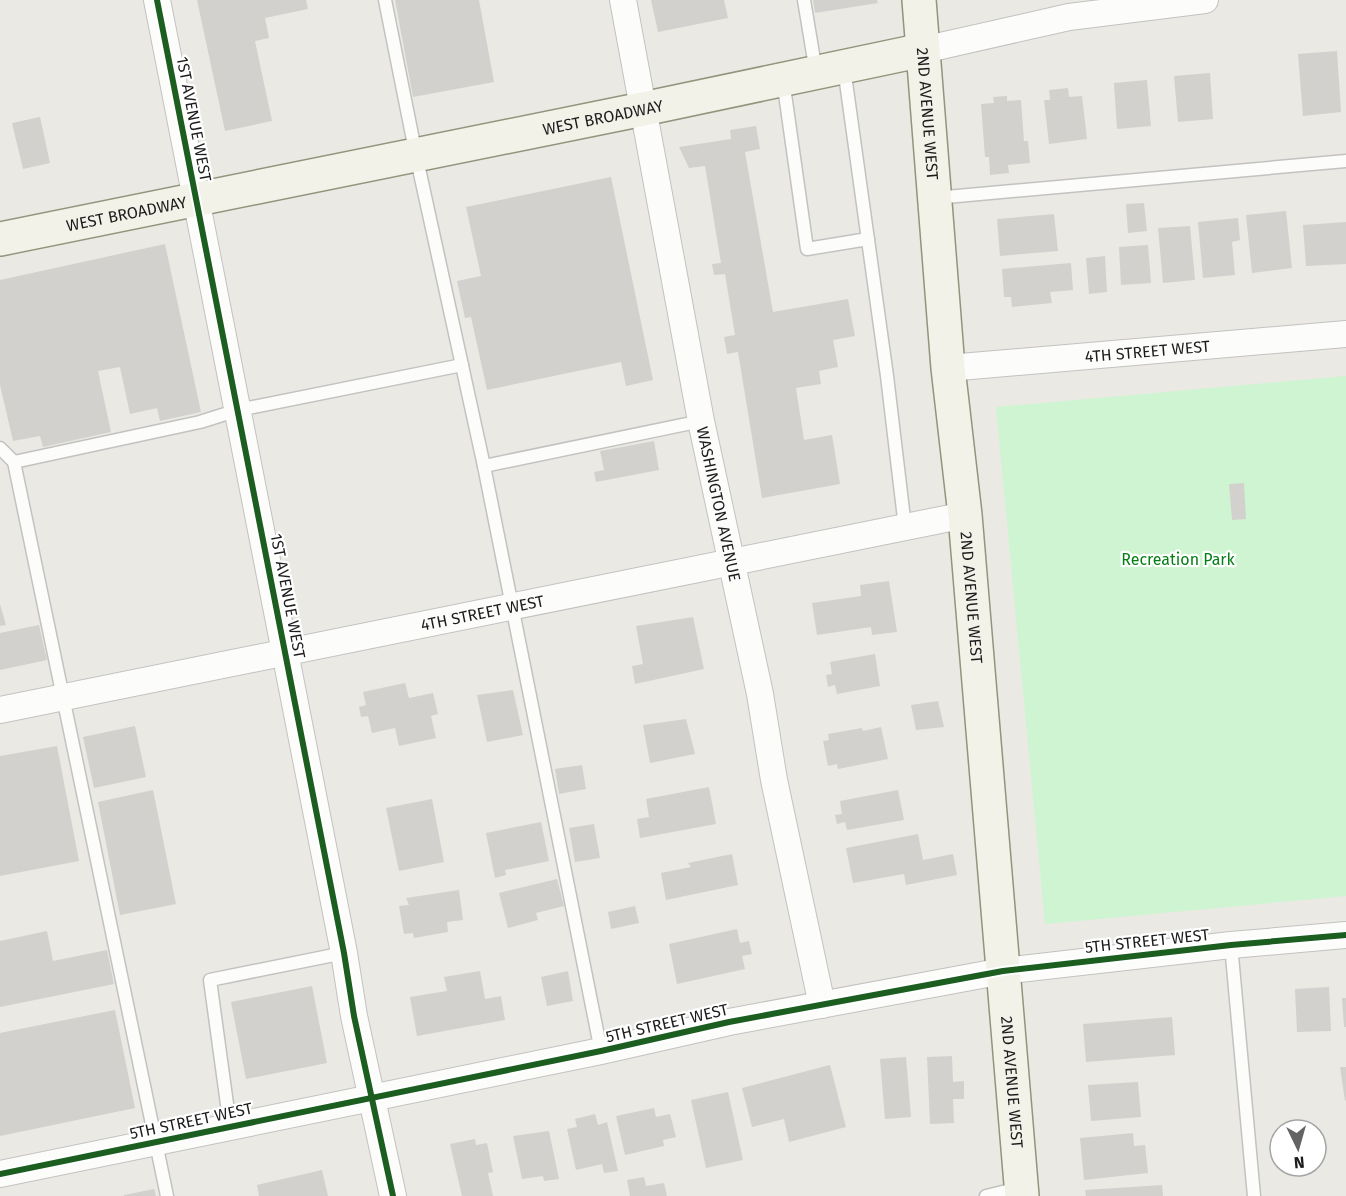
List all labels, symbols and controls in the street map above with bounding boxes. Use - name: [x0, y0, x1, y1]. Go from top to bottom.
- street label: 2ND AVENUE WEST: [913, 47, 943, 181]
- street label: 1ST AVENUE WEST: [173, 55, 216, 184]
- street label: WEST BROADWAY: [541, 95, 665, 139]
- street label: WEST BROADWAY: [64, 192, 189, 235]
- street label: 4TH STREET WEST: [1084, 336, 1211, 366]
- street label: WASHINGTON AVENUE: [693, 425, 745, 583]
- street label: 2ND AVENUE WEST: [957, 531, 987, 665]
- street label: 1ST AVENUE WEST: [267, 532, 310, 661]
- park label: Recreation Park: [1121, 550, 1236, 569]
- street label: 4TH STREET WEST: [419, 591, 546, 634]
- street label: 5TH STREET WEST: [1084, 925, 1211, 957]
- street label: 5TH STREET WEST: [604, 1000, 731, 1046]
- street label: 2ND AVENUE WEST: [997, 1015, 1028, 1149]
- street label: 5TH STREET WEST: [128, 1099, 255, 1143]
- north arrow: [1268, 1118, 1328, 1178]
- text: N: [1293, 1153, 1305, 1172]

